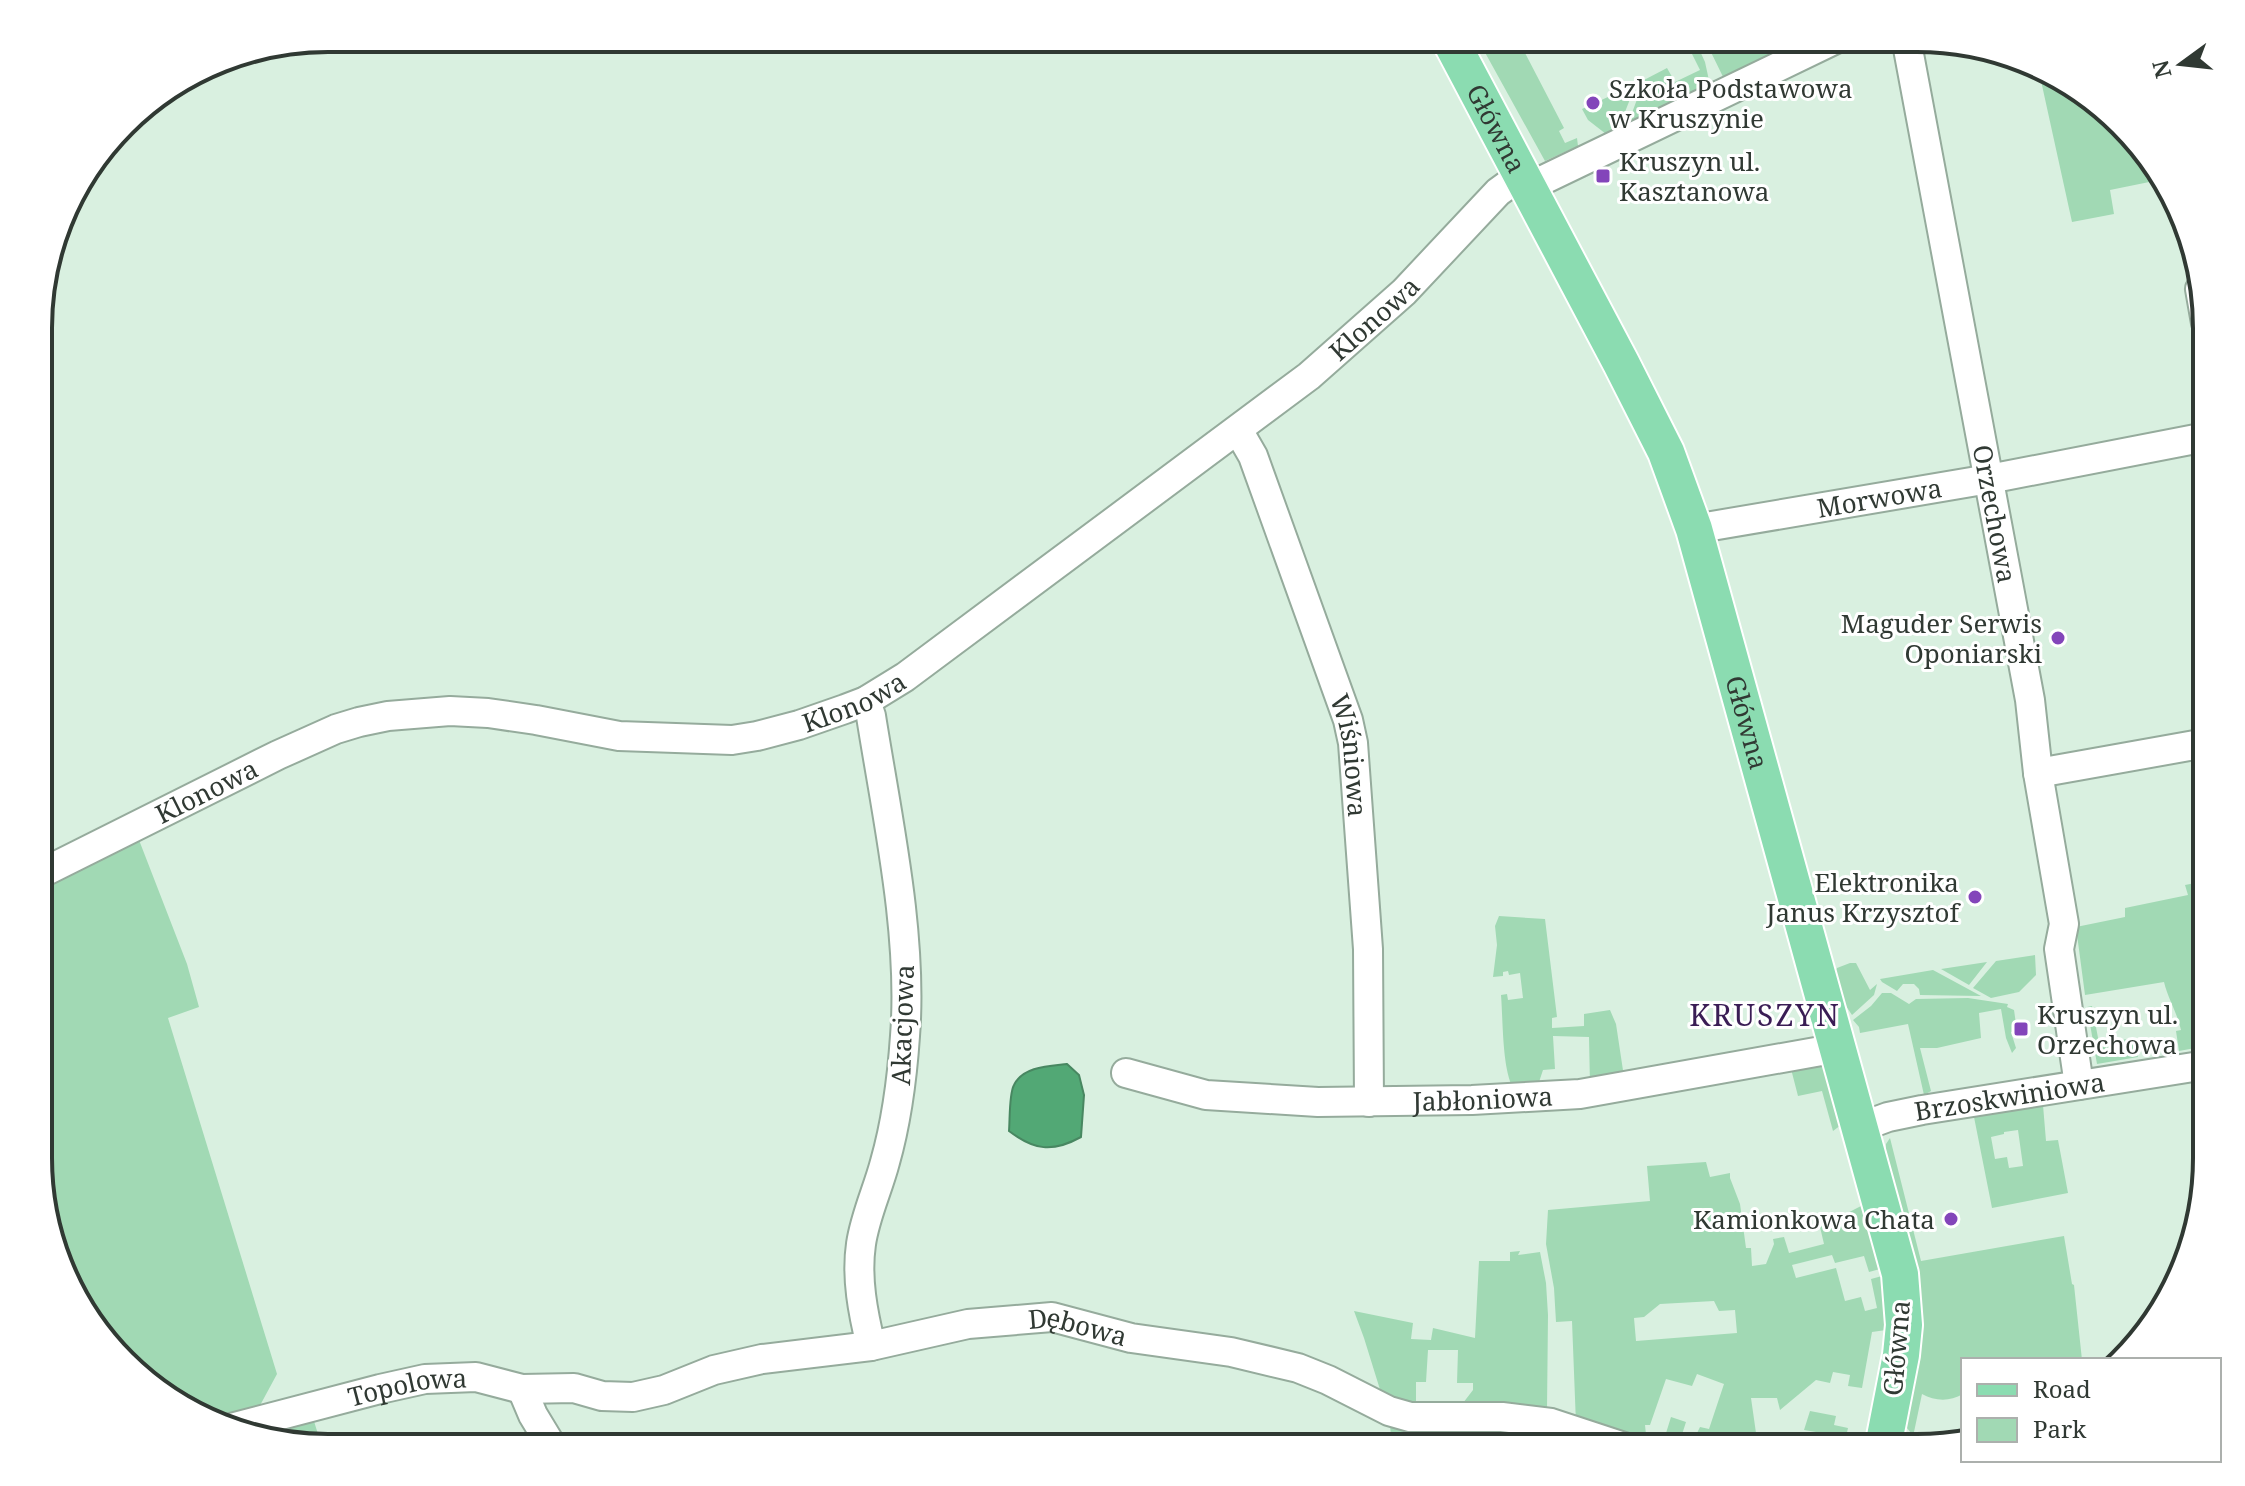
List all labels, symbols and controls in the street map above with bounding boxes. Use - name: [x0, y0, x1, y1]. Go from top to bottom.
- north arrow: [2141, 24, 2221, 104]
- text: N: [2144, 57, 2177, 82]
- place label: Szkoła Podstawowa w Kruszynie: [1609, 70, 1853, 136]
- street label: Główna: [1458, 77, 1535, 179]
- marker: Szkoła Podstawowa w Kruszynie: [1584, 94, 1602, 112]
- place label: Kruszyn ul. Kasztanowa: [1619, 143, 1769, 209]
- marker: Kruszyn ul. Kasztanowa: [1594, 167, 1612, 185]
- street label: Klonowa: [1321, 269, 1427, 368]
- street label: Orzechowa: [1965, 442, 2026, 586]
- street label: Morwowa: [1814, 469, 1945, 526]
- place label: Maguder Serwis Oponiarski: [1841, 605, 2042, 671]
- marker: Maguder Serwis Oponiarski: [2049, 629, 2067, 647]
- street label: Klonowa: [797, 663, 912, 741]
- street label: Główna: [1717, 671, 1778, 773]
- street label: Wiśniowa: [1322, 689, 1376, 818]
- street label: Klonowa: [149, 750, 264, 832]
- place label: Elektronika Janus Krzysztof: [1765, 864, 1961, 930]
- marker: Elektronika Janus Krzysztof: [1966, 888, 1984, 906]
- street label: Akacjowa: [882, 964, 922, 1086]
- district label: KRUSZYN: [1689, 994, 1841, 1035]
- place label: Kruszyn ul. Orzechowa: [2037, 996, 2178, 1062]
- marker: Kruszyn ul. Orzechowa: [2012, 1020, 2030, 1038]
- street label: Brzoskwiniowa: [1912, 1063, 2107, 1129]
- street label: Jabłoniowa: [1411, 1078, 1554, 1119]
- place label: Kamionkowa Chata: [1693, 1201, 1935, 1237]
- marker: Kamionkowa Chata: [1942, 1210, 1960, 1228]
- street label: Dębowa: [1027, 1298, 1131, 1354]
- street label: Główna: [1874, 1299, 1918, 1397]
- legend: [1961, 1358, 2221, 1462]
- street label: Topolowa: [344, 1359, 468, 1415]
- text: Road: [2033, 1372, 2091, 1405]
- text: Park: [2033, 1412, 2087, 1445]

